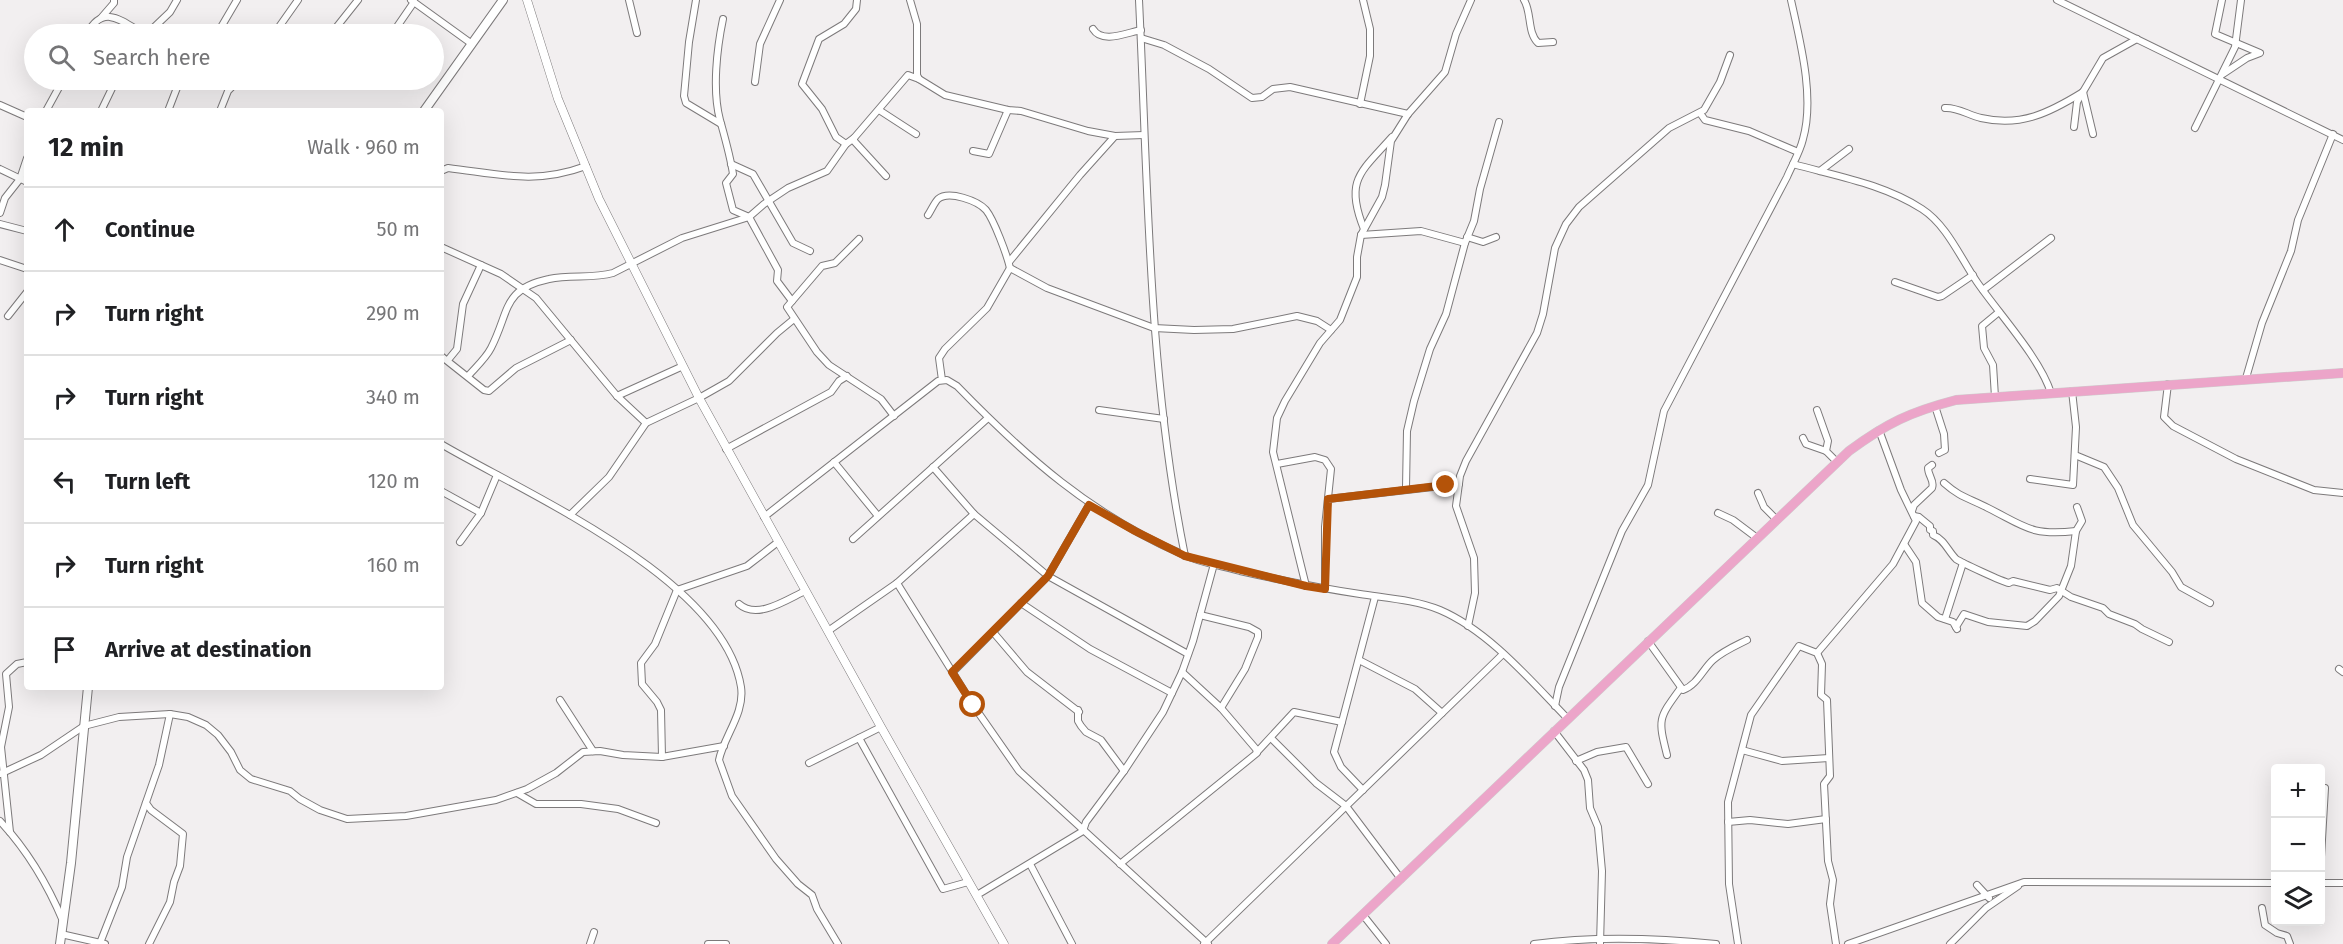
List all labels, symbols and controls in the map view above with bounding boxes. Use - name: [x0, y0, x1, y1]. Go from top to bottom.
- search box: [24, 24, 444, 90]
- icon: search: [45, 41, 78, 74]
- text: Search here: [93, 44, 211, 71]
- text: 12 min: [48, 132, 124, 163]
- text: Walk · 960 m: [307, 135, 420, 159]
- icon: ahead: [48, 213, 81, 246]
- text: Continue: [105, 216, 195, 243]
- text: 50 m: [376, 217, 420, 241]
- icon: right: [48, 297, 81, 330]
- text: Turn right: [105, 300, 204, 327]
- text: 290 m: [366, 301, 420, 325]
- icon: right: [48, 381, 81, 414]
- text: Turn right: [105, 384, 204, 411]
- text: 340 m: [366, 385, 420, 409]
- icon: left: [48, 465, 81, 498]
- text: Turn left: [105, 468, 190, 495]
- text: 120 m: [368, 469, 420, 493]
- route end: [1432, 471, 1458, 497]
- icon: right: [48, 549, 81, 582]
- text: Turn right: [105, 552, 204, 579]
- text: 160 m: [367, 553, 420, 577]
- icon: arrive: [48, 633, 81, 666]
- text: Arrive at destination: [105, 636, 312, 663]
- route start: [959, 691, 985, 717]
- map controls: [2271, 764, 2325, 926]
- button: +: [2271, 764, 2325, 818]
- button: −: [2271, 818, 2325, 872]
- button: layers: [2271, 872, 2325, 926]

